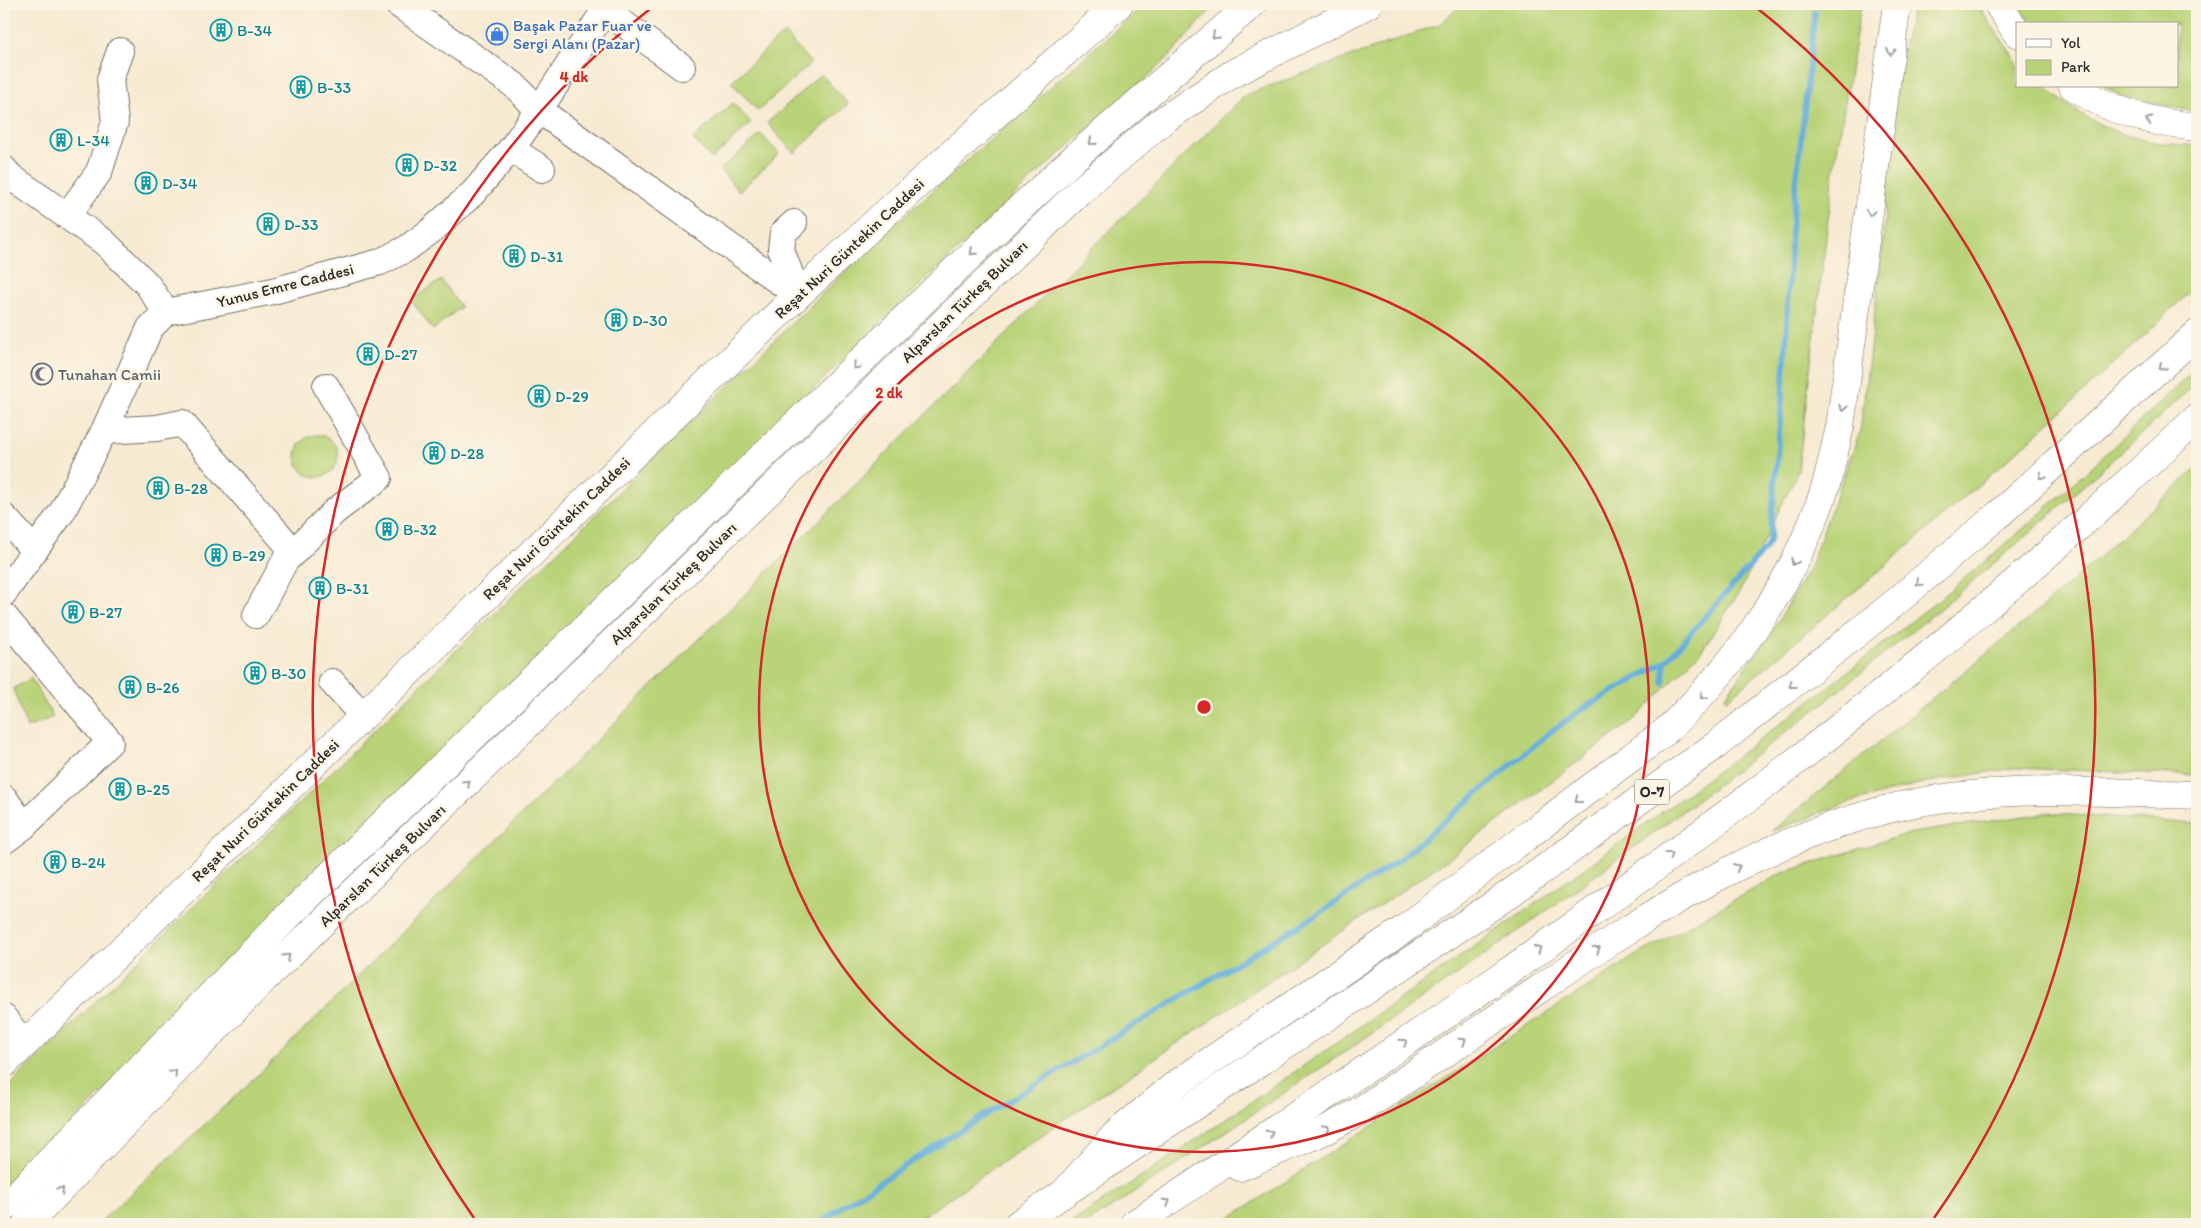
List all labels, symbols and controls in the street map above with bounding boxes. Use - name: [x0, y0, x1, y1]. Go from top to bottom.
- place label: Başak Pazar Fuar ve Sergi Alanı (Pazar): [513, 16, 652, 53]
- building icon: B-34: [209, 18, 233, 42]
- place label: B-34: [237, 21, 272, 40]
- shop icon: Başak Pazar Fuar ve Sergi Alanı (Pazar): [485, 22, 509, 46]
- legend: [2016, 22, 2178, 88]
- one-way arrow: [1212, 30, 1221, 39]
- text: Yol: [2061, 34, 2081, 52]
- one-way arrow: [1886, 48, 1897, 56]
- text: Park: [2061, 58, 2091, 76]
- text: 4 dk: [560, 68, 589, 86]
- building icon: B-33: [289, 75, 313, 99]
- place label: B-33: [317, 78, 351, 97]
- one-way arrow: [2145, 115, 2154, 126]
- building icon: L-34: [49, 128, 73, 152]
- place label: L-34: [77, 131, 110, 150]
- one-way arrow: [1089, 136, 1098, 145]
- building icon: D-32: [395, 153, 419, 177]
- place label: D-32: [423, 156, 458, 175]
- building icon: D-34: [134, 171, 158, 195]
- place label: D-34: [162, 174, 198, 193]
- street label: Reşat Nuri Güntekin Caddesi: [771, 174, 928, 323]
- one-way arrow: [1865, 209, 1875, 217]
- building icon: D-33: [256, 212, 280, 236]
- place label: D-33: [284, 215, 319, 234]
- street label: Alparslan Türkeş Bulvarı: [897, 236, 1032, 367]
- building icon: D-31: [502, 244, 526, 268]
- place label: D-31: [530, 247, 564, 266]
- one-way arrow: [970, 247, 979, 256]
- street label: Yunus Emre Caddesi: [215, 259, 356, 312]
- building icon: D-30: [604, 308, 628, 332]
- place label: D-30: [632, 311, 668, 330]
- building icon: D-27: [356, 342, 380, 366]
- place label: D-27: [384, 345, 417, 364]
- one-way arrow: [853, 360, 862, 369]
- one-way arrow: [2158, 361, 2167, 370]
- mosque icon: Tunahan Camii: [30, 362, 54, 386]
- place label: Tunahan Camii: [58, 365, 161, 384]
- building icon: D-29: [527, 384, 551, 408]
- text: 2 dk: [875, 384, 903, 402]
- place label: D-29: [555, 387, 589, 406]
- one-way arrow: [1838, 403, 1848, 412]
- building icon: D-28: [422, 441, 446, 465]
- place label: D-28: [450, 444, 484, 463]
- street label: Reşat Nuri Güntekin Caddesi: [479, 453, 634, 604]
- one-way arrow: [2038, 471, 2047, 480]
- building icon: B-28: [146, 476, 170, 500]
- place label: B-28: [174, 479, 208, 498]
- building icon: B-32: [375, 517, 399, 541]
- street label: Alparslan Türkeş Bulvarı: [606, 518, 741, 649]
- place label: B-32: [403, 520, 437, 539]
- building icon: B-29: [204, 543, 228, 567]
- place label: B-29: [232, 546, 266, 565]
- one-way arrow: [1790, 557, 1800, 566]
- building icon: B-31: [308, 576, 332, 600]
- one-way arrow: [1916, 577, 1925, 586]
- place label: B-31: [336, 579, 369, 598]
- building icon: B-27: [61, 600, 85, 624]
- place label: B-27: [89, 603, 122, 622]
- building icon: B-30: [243, 661, 267, 685]
- place label: B-30: [271, 664, 306, 683]
- building icon: B-26: [118, 675, 142, 699]
- place label: B-26: [146, 678, 180, 697]
- one-way arrow: [1789, 679, 1798, 687]
- one-way arrow: [1700, 690, 1709, 699]
- centre of rings: [1195, 698, 1213, 716]
- street label: Reşat Nuri Güntekin Caddesi: [188, 735, 343, 886]
- building icon: B-25: [108, 777, 132, 801]
- place label: B-25: [136, 780, 170, 799]
- one-way arrow: [462, 780, 471, 789]
- road number: O-7: [1634, 780, 1670, 804]
- one-way arrow: [1575, 794, 1584, 802]
- street label: Alparslan Türkeş Bulvarı: [315, 800, 450, 931]
- building icon: B-24: [43, 850, 67, 874]
- one-way arrow: [1664, 852, 1674, 861]
- place label: B-24: [71, 853, 106, 872]
- one-way arrow: [1732, 863, 1741, 873]
- one-way arrow: [1532, 946, 1542, 955]
- one-way arrow: [1592, 946, 1601, 956]
- one-way arrow: [282, 953, 291, 962]
- one-way arrow: [1457, 1038, 1467, 1047]
- one-way arrow: [1398, 1039, 1408, 1048]
- one-way arrow: [168, 1070, 177, 1079]
- one-way arrow: [1321, 1125, 1330, 1135]
- one-way arrow: [1264, 1130, 1274, 1139]
- one-way arrow: [55, 1186, 64, 1195]
- one-way arrow: [1162, 1199, 1171, 1208]

